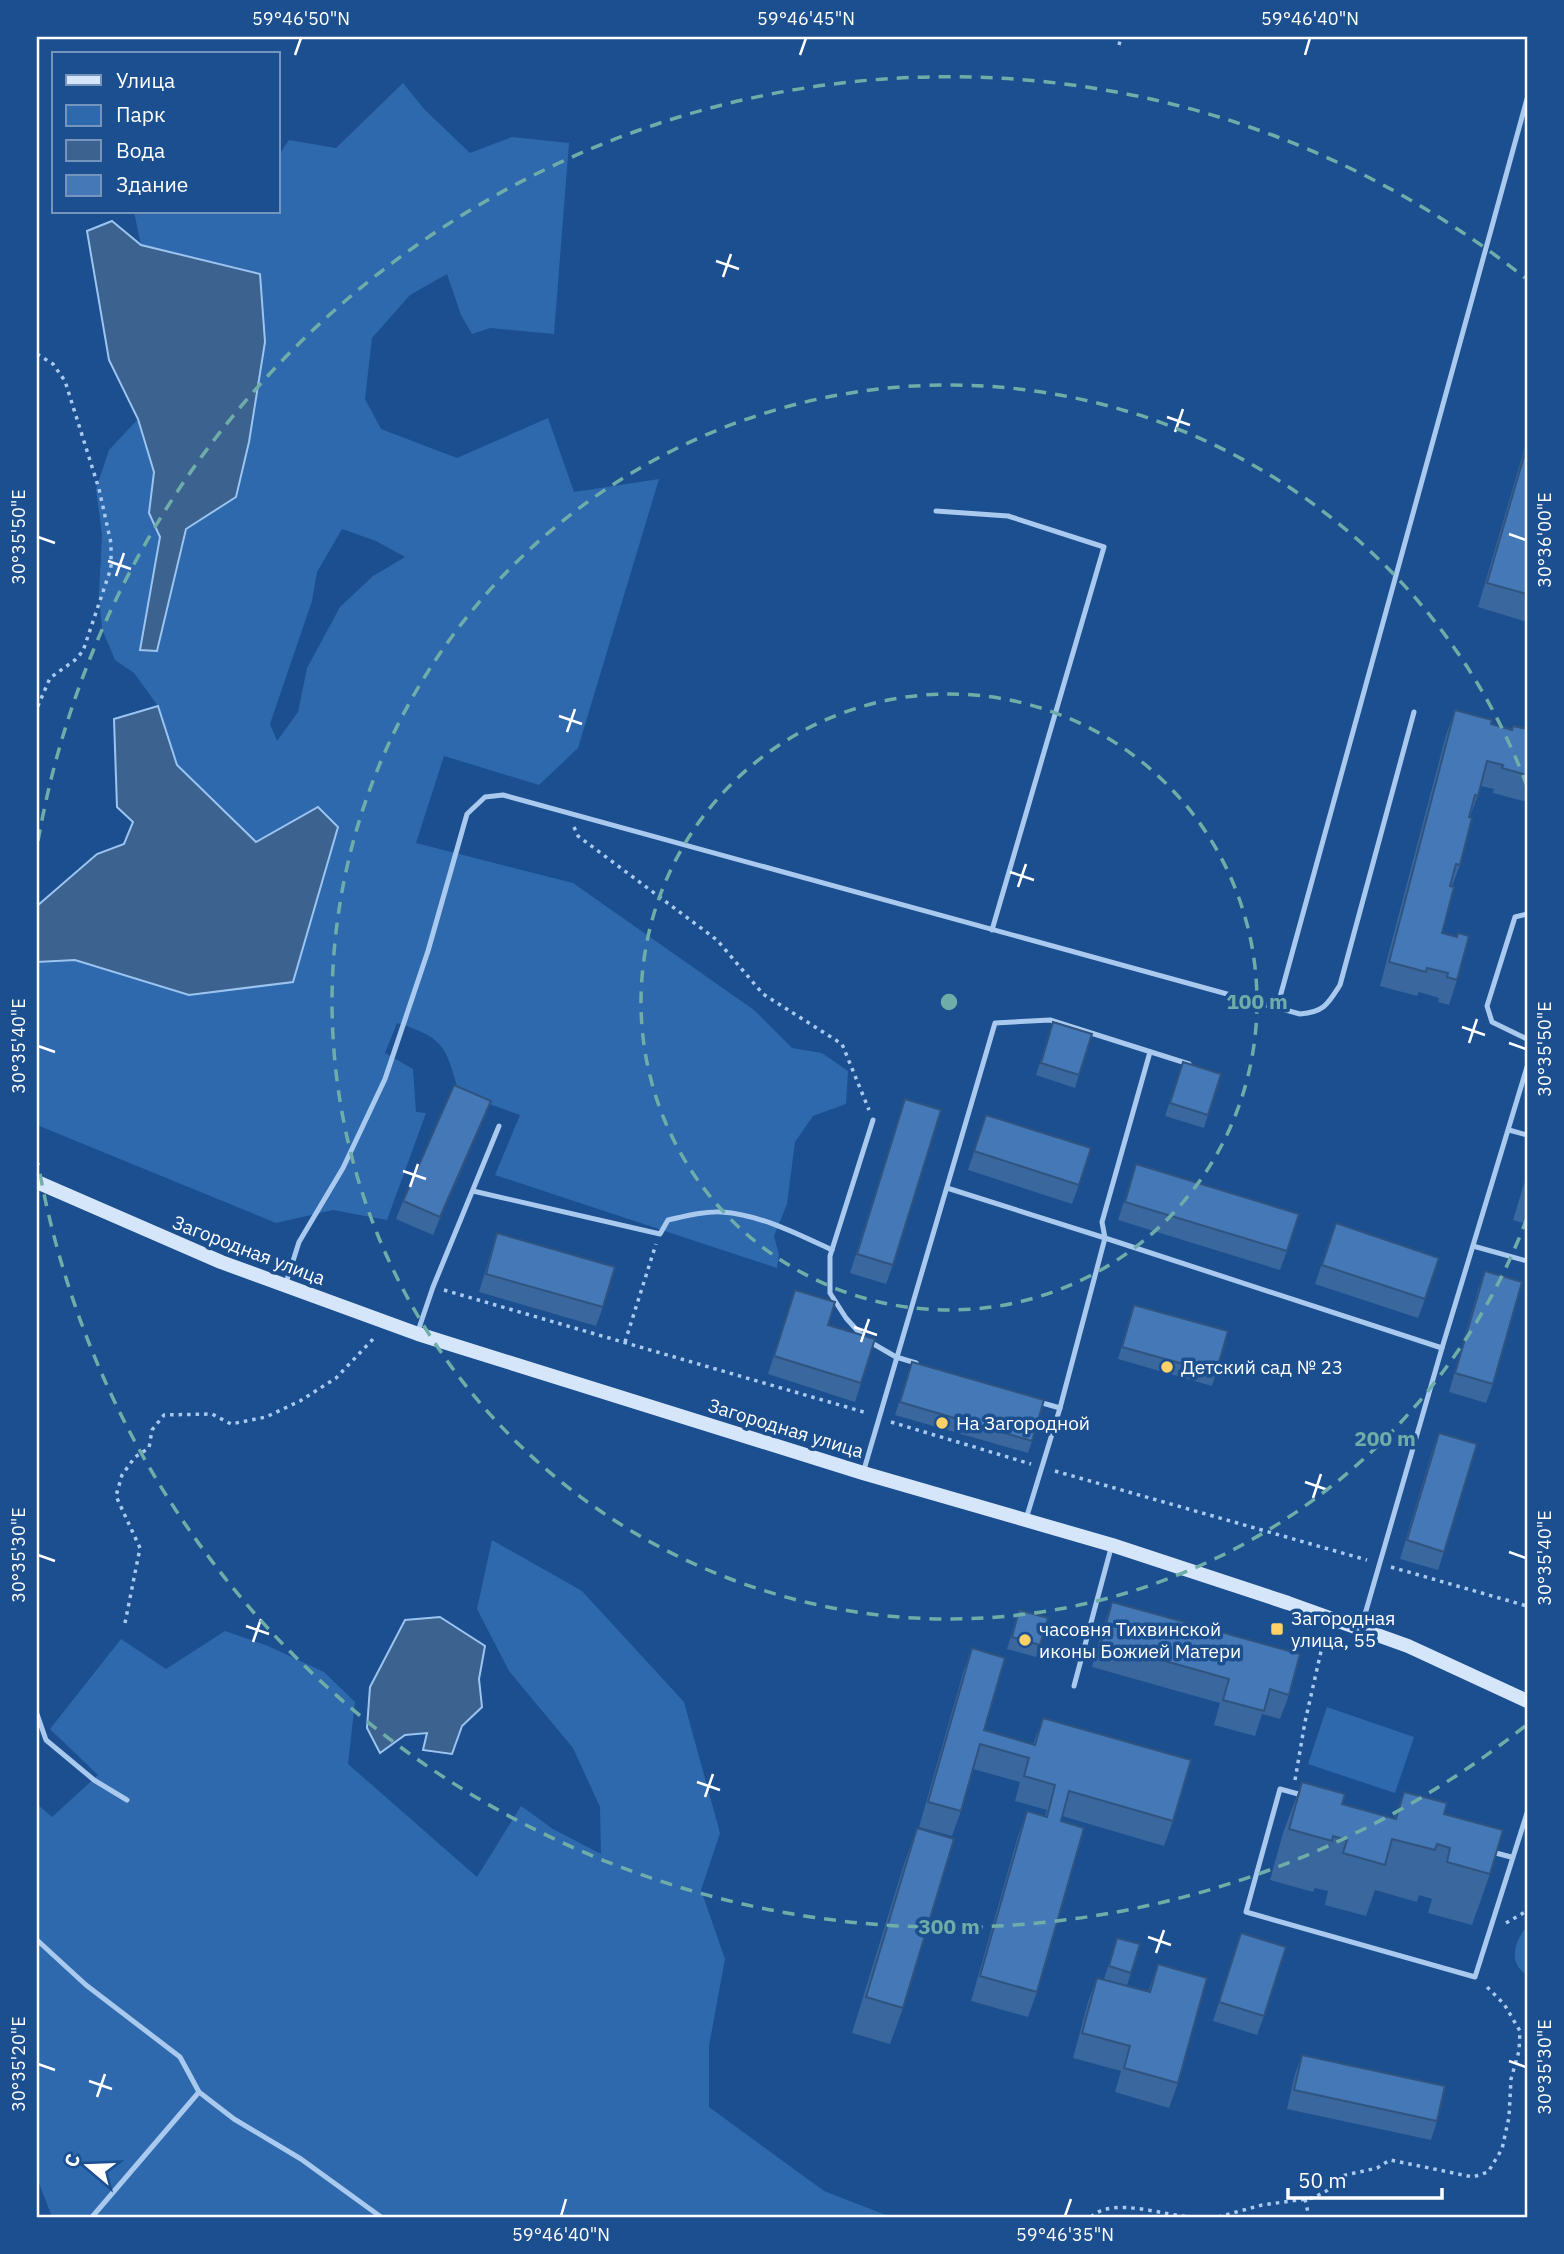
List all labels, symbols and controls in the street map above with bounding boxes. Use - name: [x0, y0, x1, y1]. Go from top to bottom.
- text: 59°46'50"N: [252, 7, 350, 30]
- text: 59°46'45"N: [757, 7, 855, 30]
- text: 59°46'40"N: [1261, 7, 1359, 30]
- legend: [52, 52, 280, 214]
- text: Улица: [116, 66, 175, 94]
- text: Парк: [116, 100, 166, 128]
- text: Вода: [116, 136, 165, 164]
- text: Здание: [116, 170, 188, 198]
- text: 30°35'50"E: [7, 489, 30, 585]
- text: 30°36'00"E: [1533, 492, 1556, 588]
- text: 100 m: [1226, 987, 1288, 1015]
- centre of rings: [937, 990, 961, 1014]
- text: 30°35'40"E: [7, 998, 30, 1094]
- text: 30°35'50"E: [1533, 1001, 1556, 1097]
- street label: Загородная улица: [169, 1210, 329, 1290]
- place label: Детский сад № 23: [1181, 1355, 1343, 1379]
- marker: Детский сад № 23: [1159, 1359, 1175, 1375]
- street label: Загородная улица: [705, 1393, 867, 1463]
- place label: На Загородной: [956, 1411, 1090, 1435]
- marker: На Загородной: [934, 1415, 950, 1431]
- text: 200 m: [1354, 1424, 1416, 1452]
- text: 30°35'30"E: [7, 1507, 30, 1603]
- text: 30°35'40"E: [1533, 1510, 1556, 1606]
- place label: Загородная улица, 55: [1291, 1606, 1395, 1652]
- place label: часовня Тихвинской иконы Божией Матери: [1039, 1617, 1241, 1663]
- marker: Загородная улица, 55: [1269, 1621, 1285, 1637]
- marker: часовня Тихвинской иконы Божией Матери: [1017, 1632, 1033, 1648]
- text: 300 m: [918, 1912, 980, 1940]
- text: 30°35'20"E: [7, 2016, 30, 2112]
- text: 30°35'30"E: [1533, 2019, 1556, 2115]
- north arrow: [52, 2132, 122, 2202]
- text: С: [59, 2151, 85, 2170]
- scale bar: [1288, 2156, 1442, 2200]
- text: 50 m: [1298, 2166, 1347, 2194]
- text: 59°46'40"N: [512, 2223, 610, 2246]
- text: 59°46'35"N: [1016, 2223, 1114, 2246]

